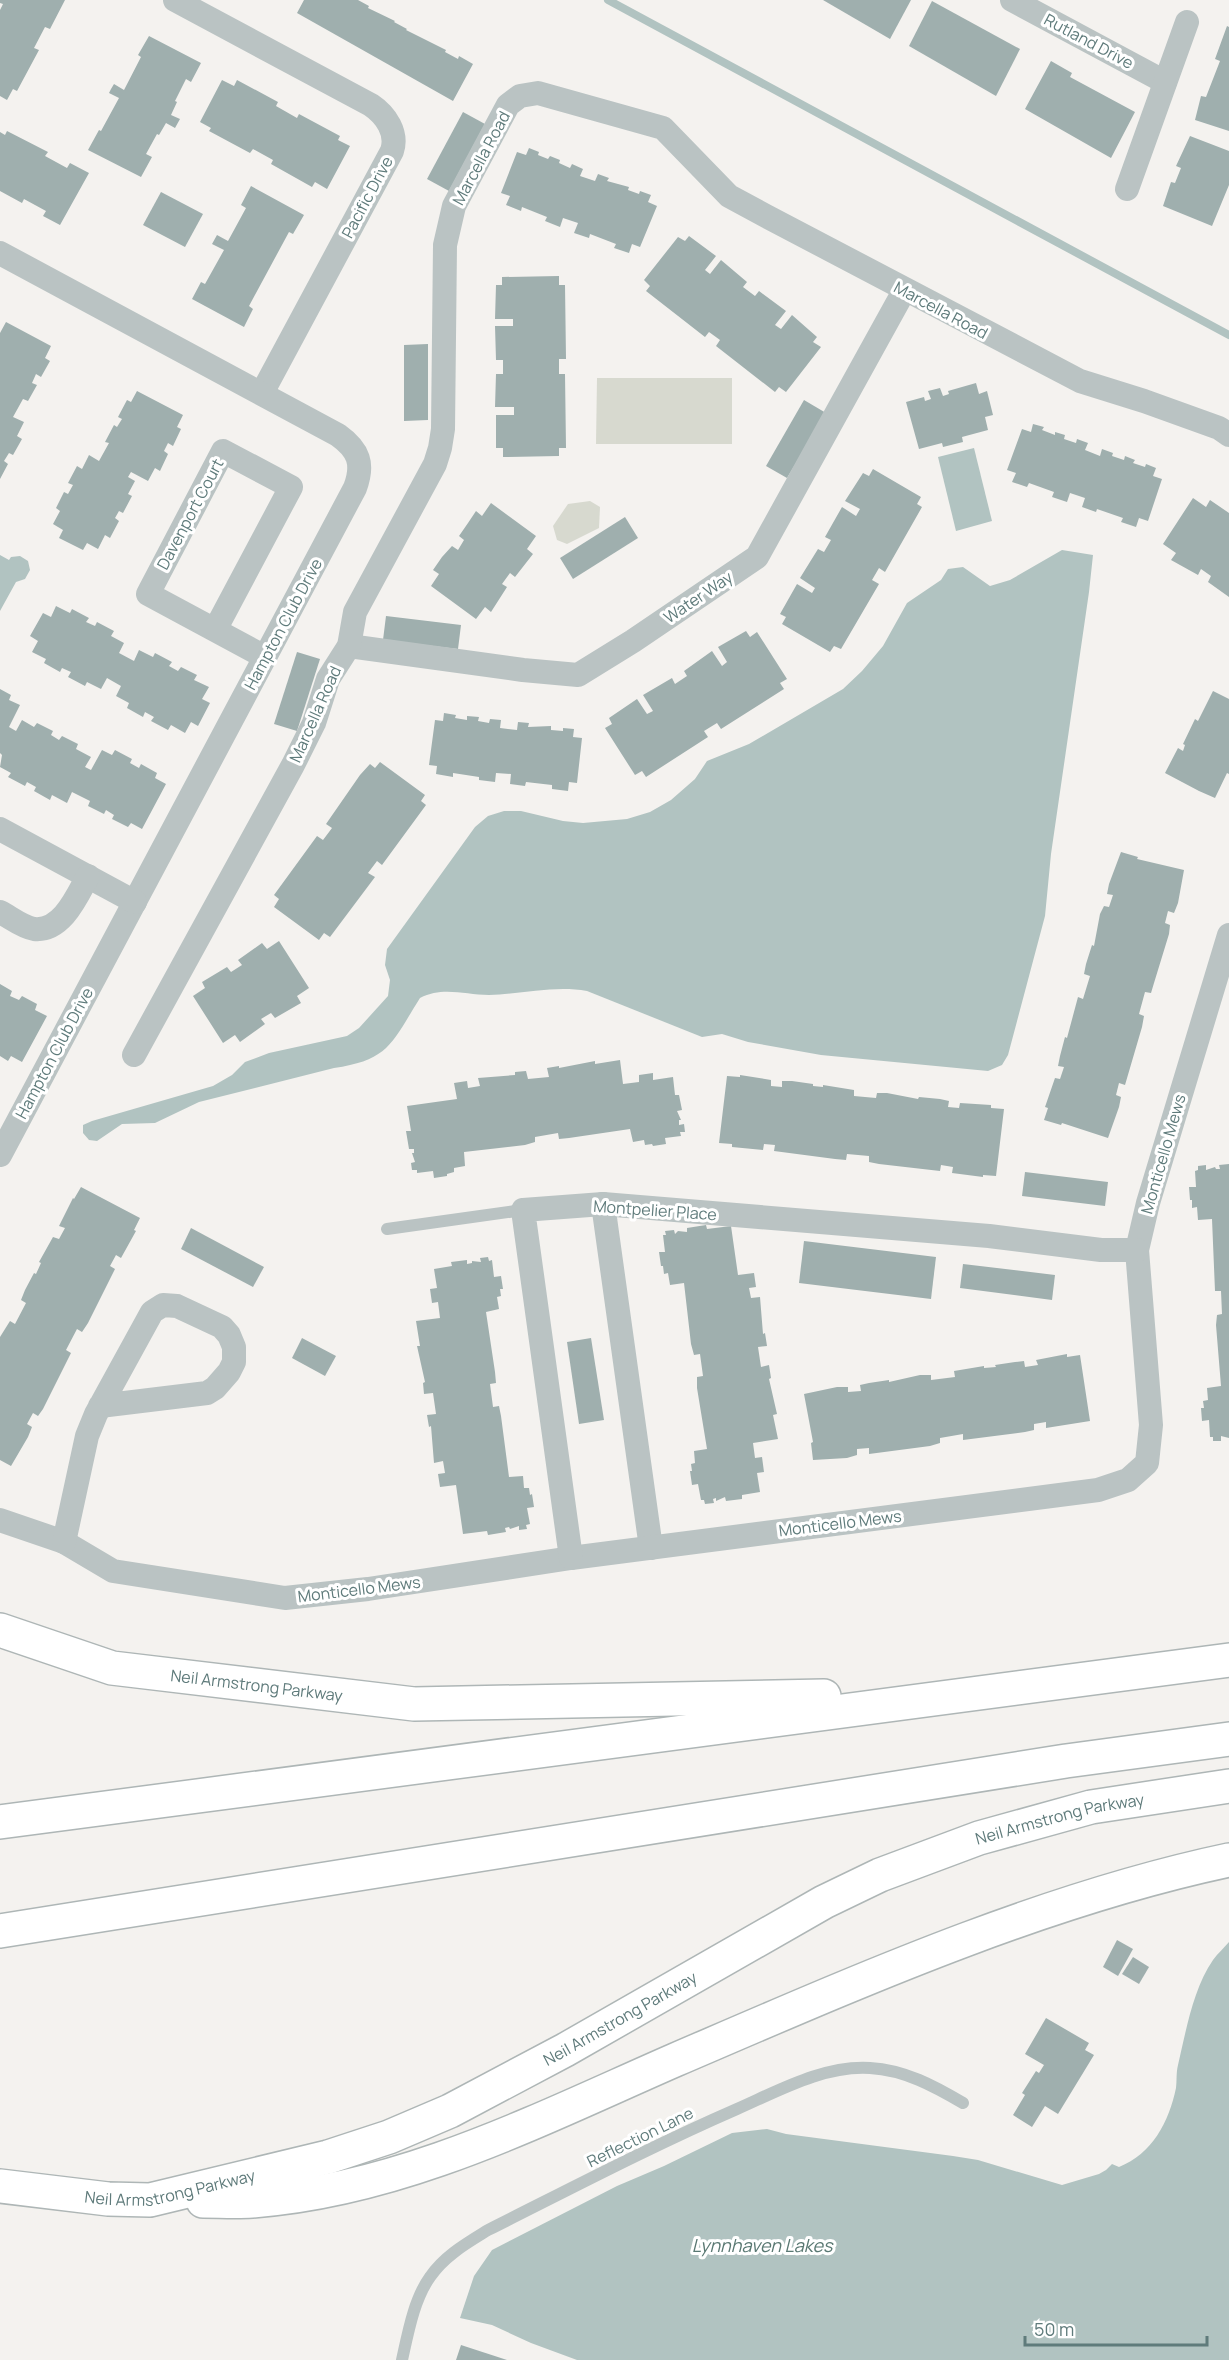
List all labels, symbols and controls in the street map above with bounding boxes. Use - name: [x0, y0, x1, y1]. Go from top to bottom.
- street label: Rutland Drive: [1040, 8, 1138, 74]
- street label: Marcella Road: [447, 107, 515, 209]
- street label: Pacific Drive: [336, 152, 398, 242]
- street label: Marcella Road: [890, 276, 992, 344]
- street label: Davenport Court: [151, 455, 229, 573]
- street label: Hampton Club Drive: [239, 554, 327, 694]
- street label: Water Way: [659, 566, 737, 628]
- street label: Marcella Road: [284, 662, 346, 766]
- street label: Hampton Club Drive: [10, 983, 98, 1123]
- street label: Monticello Mews: [1135, 1092, 1191, 1216]
- street label: Montpelier Place: [593, 1195, 717, 1225]
- street label: Monticello Mews: [777, 1505, 903, 1541]
- street label: Monticello Mews: [296, 1571, 422, 1607]
- street label: Neil Armstrong Parkway: [169, 1664, 345, 1706]
- street label: Neil Armstrong Parkway: [973, 1788, 1146, 1849]
- street label: Neil Armstrong Parkway: [539, 1966, 701, 2071]
- street label: Reflection Lane: [583, 2102, 697, 2172]
- street label: Neil Armstrong Parkway: [83, 2164, 258, 2211]
- water label: Lynnhaven Lakes: [692, 2233, 834, 2257]
- scale bar: [1025, 2309, 1206, 2347]
- text: 50 m: [1034, 2317, 1074, 2341]

